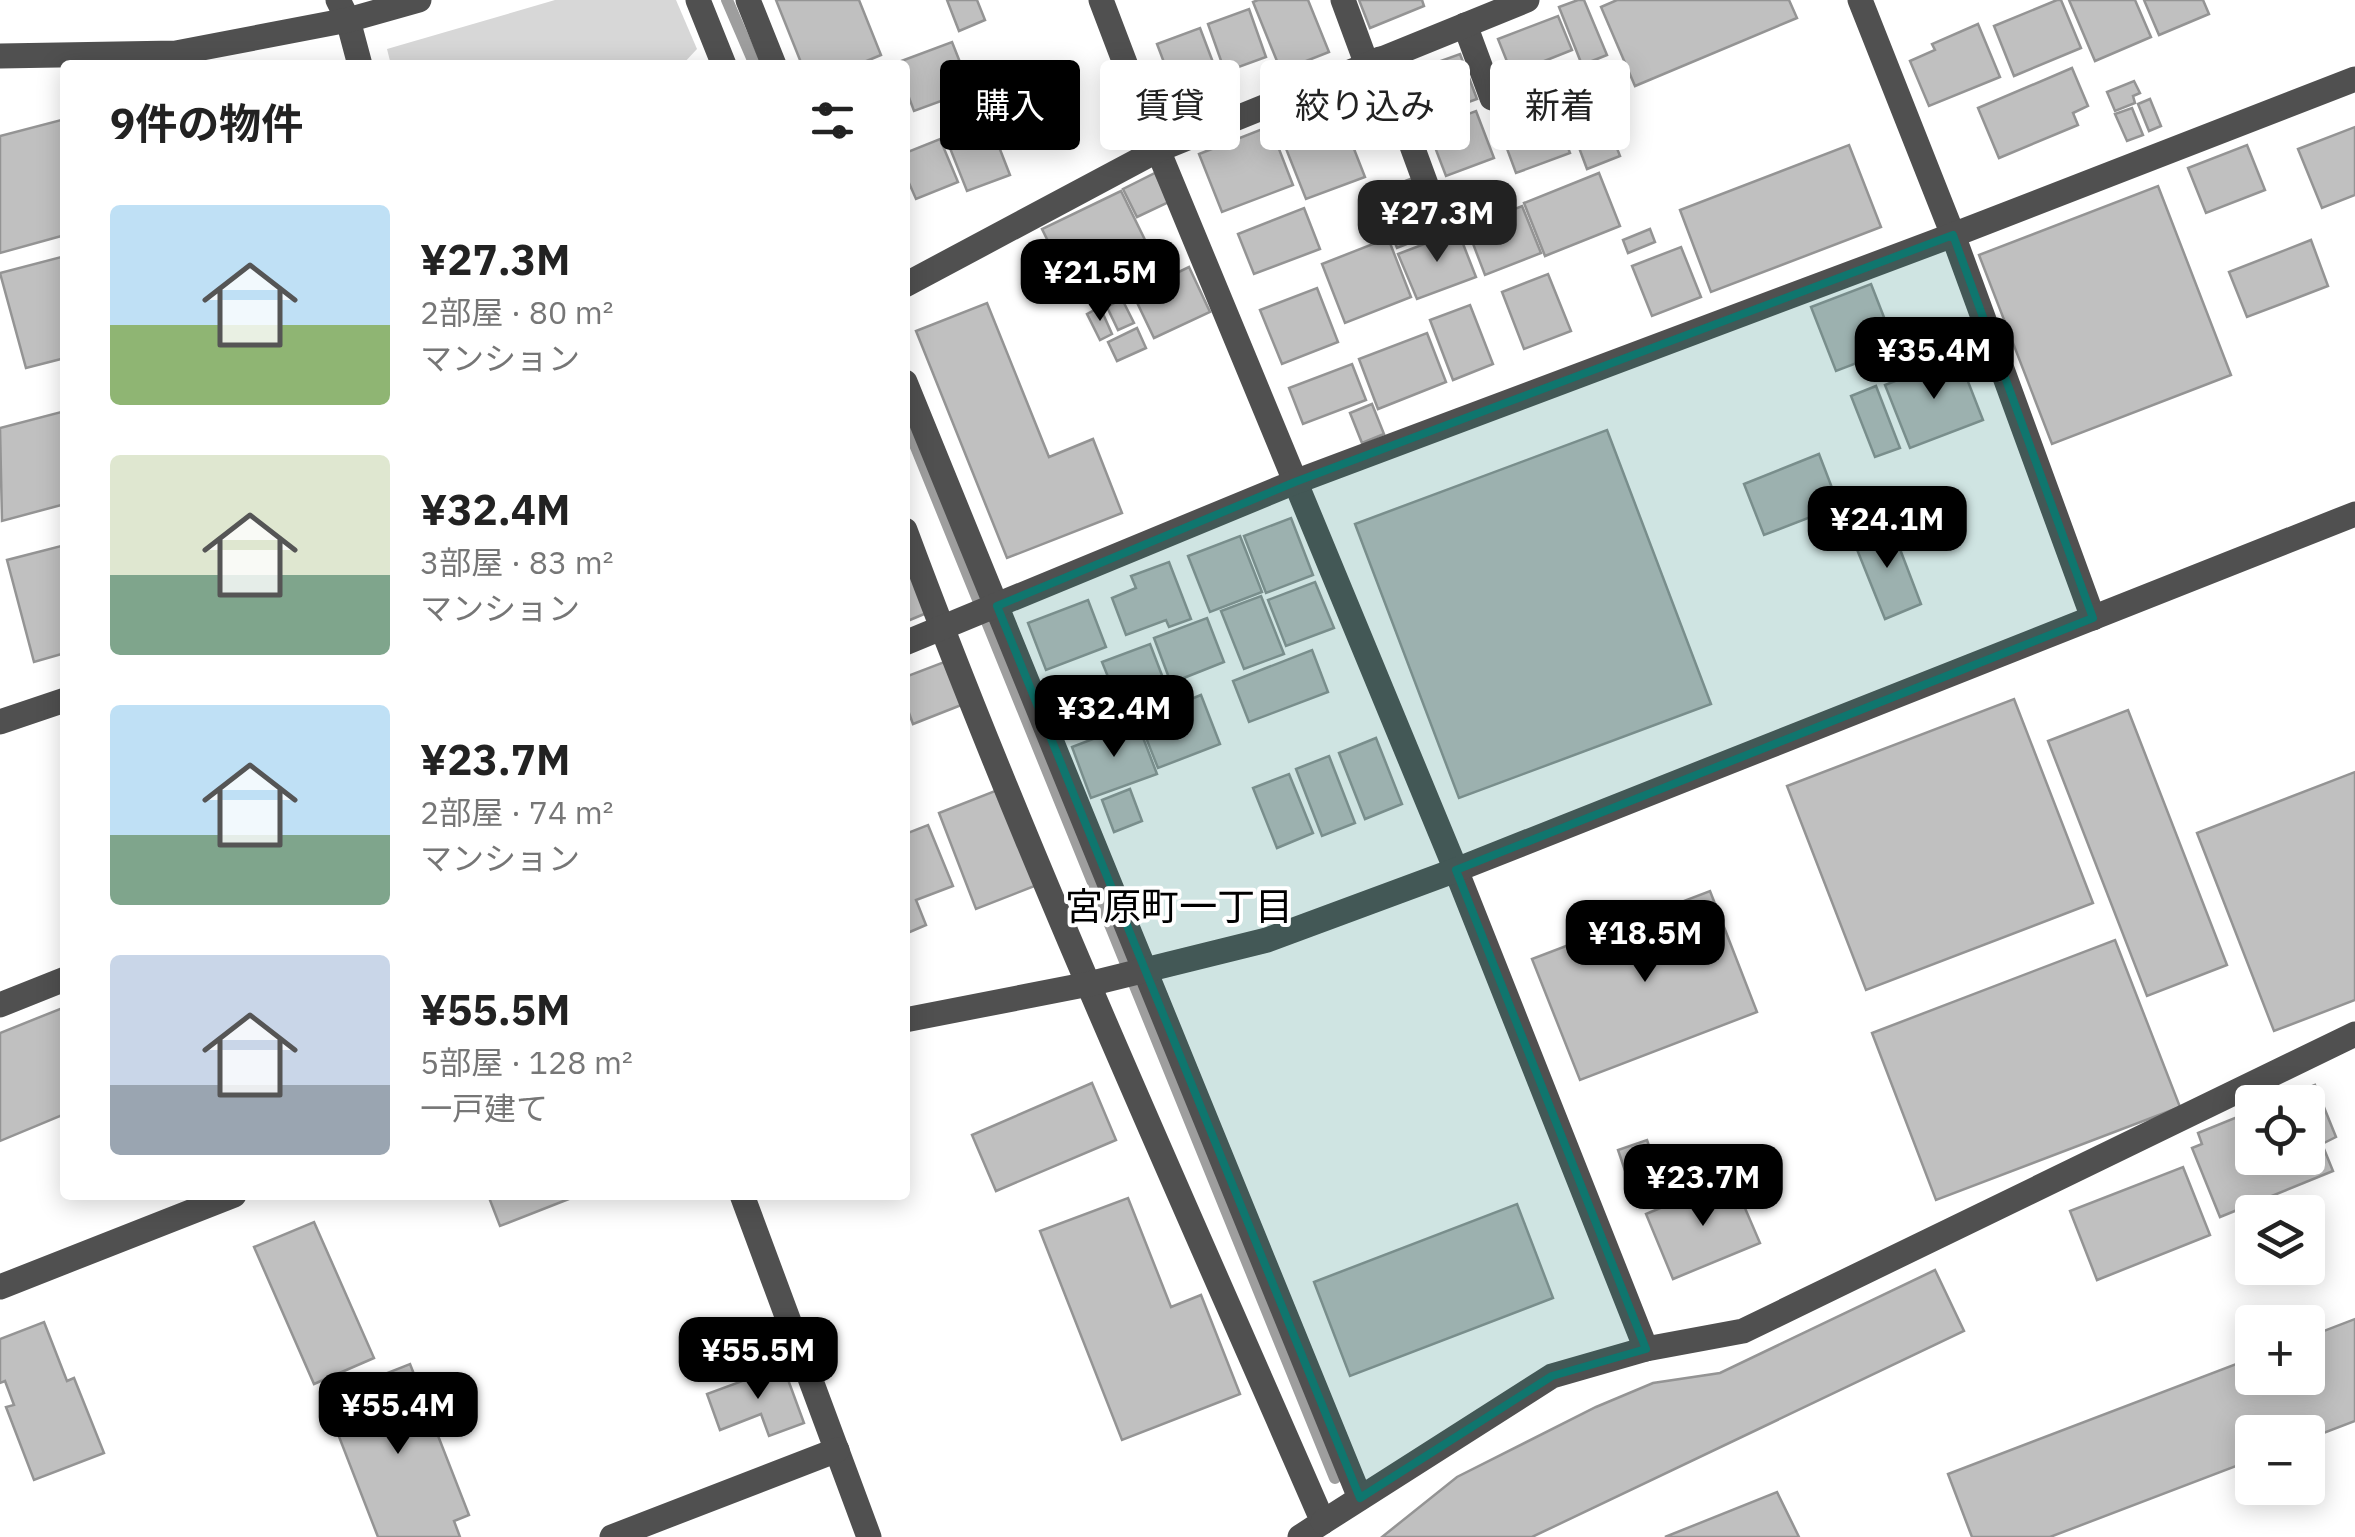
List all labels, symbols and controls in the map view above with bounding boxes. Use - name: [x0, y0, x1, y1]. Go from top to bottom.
- chip: 購入: [940, 60, 1080, 150]
- chip: 賃貸: [1100, 60, 1240, 150]
- chip: 絞り込み: [1260, 60, 1470, 150]
- chip: 新着: [1490, 60, 1630, 150]
- icon: filters: [805, 93, 860, 148]
- text: 9件の物件: [110, 96, 303, 151]
- pin: ¥27.3M: [1356, 180, 1518, 265]
- text: ¥27.3M: [1380, 191, 1494, 233]
- text: ¥27.3M: [420, 232, 570, 287]
- pin: ¥21.5M: [1019, 239, 1181, 324]
- icon: home: [190, 245, 310, 365]
- text: ¥21.5M: [1043, 250, 1157, 292]
- text: 2部屋 · 80 m²: [420, 291, 614, 333]
- pin: ¥35.4M: [1853, 317, 2015, 402]
- text: ¥35.4M: [1877, 328, 1991, 370]
- text: マンション: [420, 337, 580, 379]
- text: ¥32.4M: [420, 482, 570, 537]
- pin: ¥24.1M: [1806, 486, 1968, 571]
- icon: home: [190, 495, 310, 615]
- text: ¥24.1M: [1830, 497, 1944, 539]
- text: 3部屋 · 83 m²: [420, 541, 614, 583]
- text: マンション: [420, 587, 580, 629]
- pin: ¥32.4M: [1033, 675, 1195, 760]
- text: ¥32.4M: [1057, 686, 1171, 728]
- text: ¥23.7M: [420, 732, 570, 787]
- icon: home: [190, 745, 310, 865]
- text: 2部屋 · 74 m²: [420, 791, 614, 833]
- text: マンション: [420, 837, 580, 879]
- district label: 宮原町一丁目: [1065, 881, 1293, 930]
- pin: ¥18.5M: [1564, 900, 1726, 985]
- text: ¥18.5M: [1588, 911, 1702, 953]
- text: ¥55.5M: [420, 982, 570, 1037]
- icon: home: [190, 995, 310, 1115]
- text: 5部屋 · 128 m²: [420, 1041, 633, 1083]
- map controls: [2235, 1085, 2325, 1505]
- button: locate: [2235, 1085, 2325, 1175]
- text: 一戸建て: [420, 1087, 548, 1129]
- pin: ¥23.7M: [1622, 1144, 1784, 1229]
- text: ¥23.7M: [1646, 1155, 1760, 1197]
- button: layers: [2235, 1195, 2325, 1285]
- button: +: [2235, 1305, 2325, 1395]
- pin: ¥55.5M: [677, 1317, 839, 1402]
- text: ¥55.5M: [701, 1328, 815, 1370]
- pin: ¥55.4M: [317, 1372, 479, 1457]
- text: ¥55.4M: [341, 1383, 455, 1425]
- button: −: [2235, 1415, 2325, 1505]

